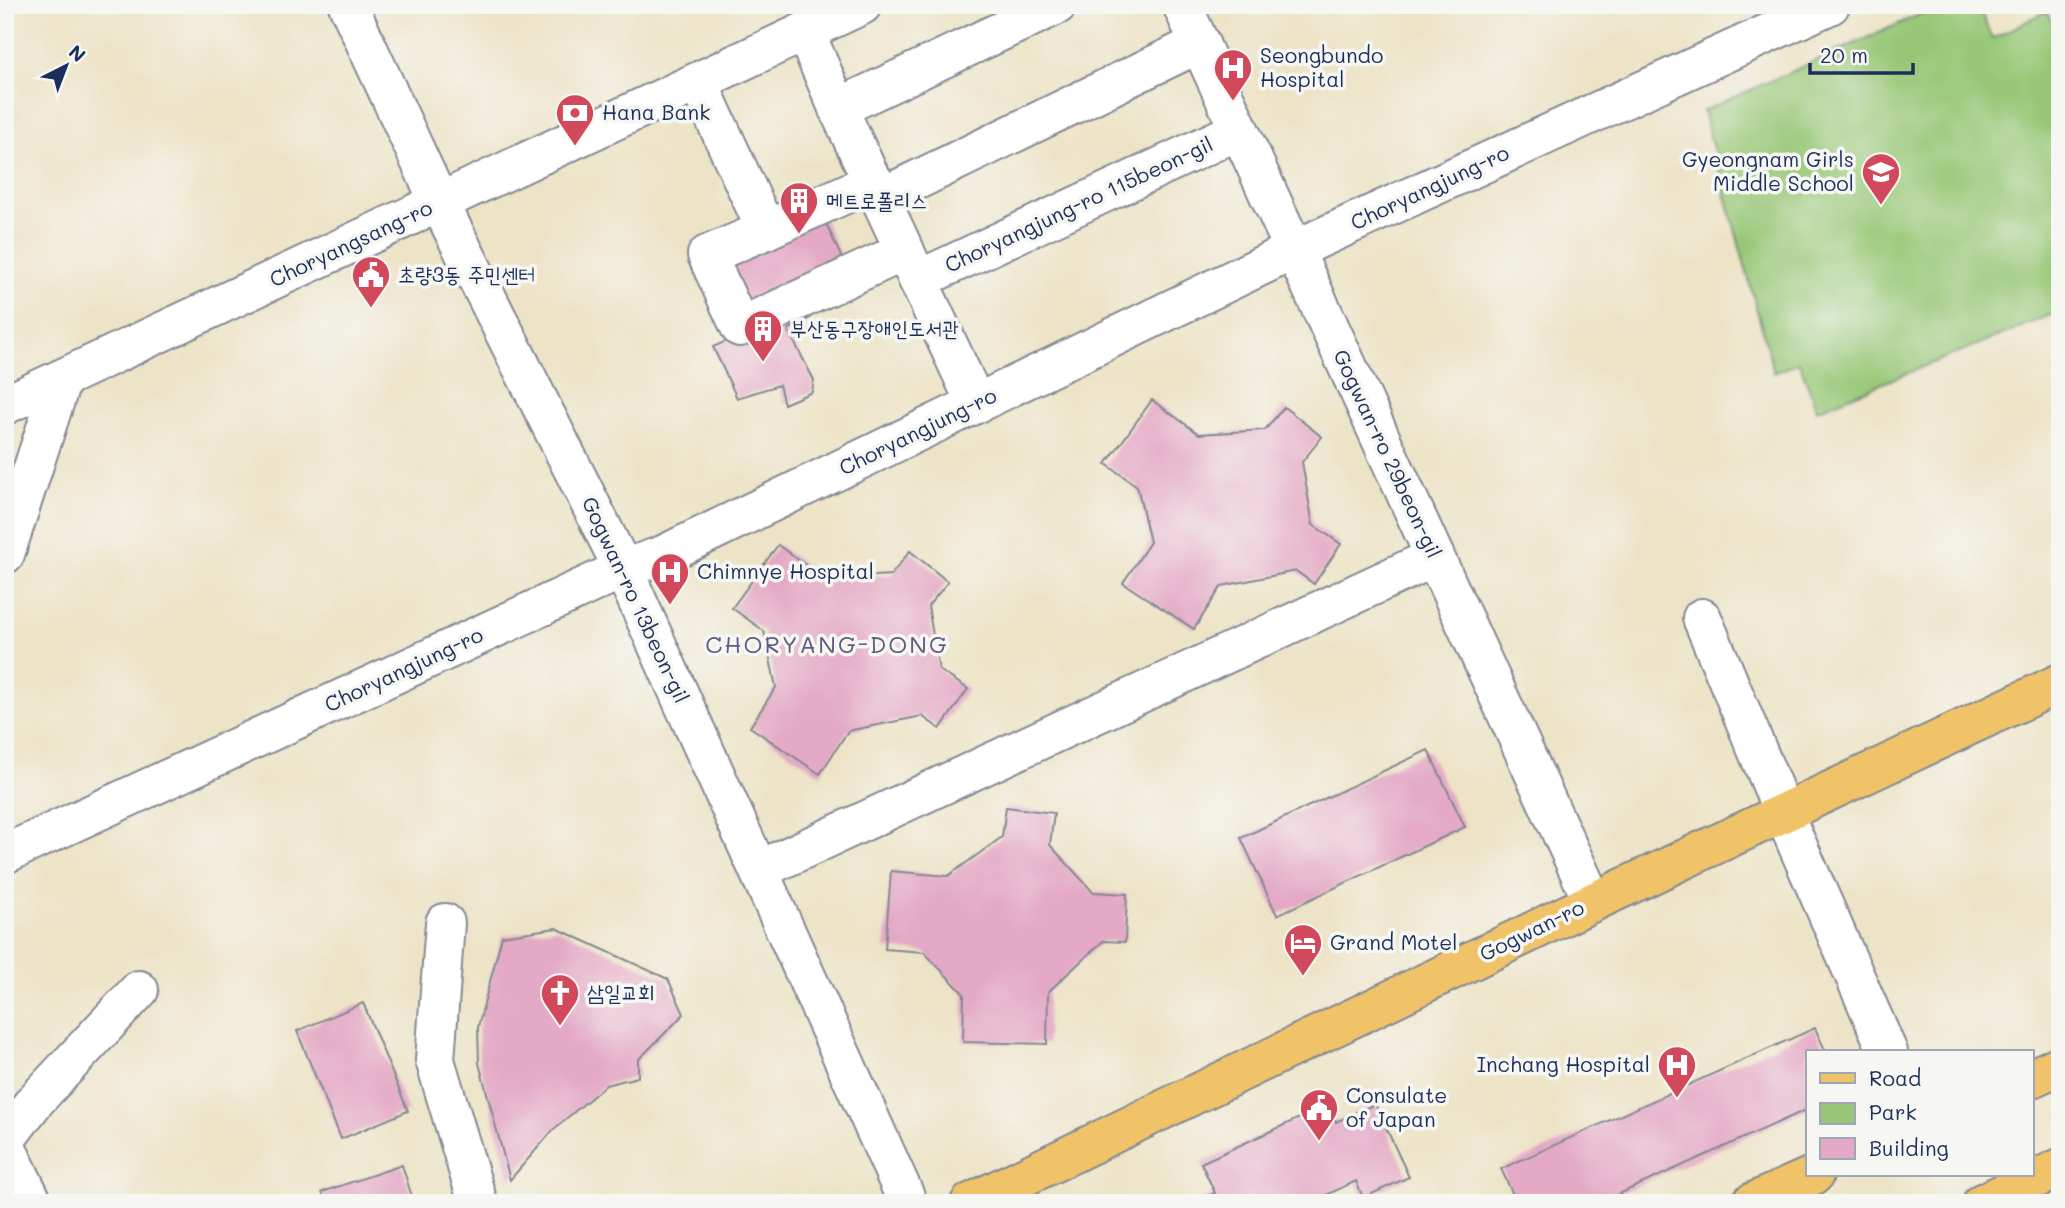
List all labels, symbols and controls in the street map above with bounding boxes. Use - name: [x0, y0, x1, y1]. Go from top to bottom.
- north arrow: [32, 32, 102, 102]
- scale bar: [1810, 32, 1913, 76]
- text: N: [64, 39, 91, 67]
- place label: Seongbundo Hospital: [1260, 41, 1383, 92]
- text: 20 m: [1820, 41, 1868, 68]
- hospital icon: Seongbundo Hospital: [1212, 47, 1254, 102]
- bank icon: Hana Bank: [554, 92, 596, 147]
- place label: Hana Bank: [602, 98, 710, 125]
- street label: Choryangjung-ro 115beon-gil: [940, 130, 1217, 278]
- street label: Choryangjung-ro: [1346, 138, 1513, 235]
- place label: Gyeongnam Girls Middle School: [1682, 145, 1854, 196]
- school or university icon: Gyeongnam Girls Middle School: [1860, 151, 1902, 206]
- building icon: 메트로폴리스: [778, 180, 820, 235]
- place label: 메트로폴리스: [826, 186, 927, 213]
- street label: Choryangsang-ro: [265, 193, 436, 292]
- public building icon: 초량3동 주민센터: [350, 254, 392, 309]
- place label: 초량3동 주민센터: [398, 260, 535, 287]
- building icon: 부산동구장애인도서관: [742, 308, 784, 363]
- place label: 부산동구장애인도서관: [790, 314, 959, 341]
- street label: Gogwan-ro 29beon-gil: [1328, 345, 1449, 562]
- street label: Choryangjung-ro: [834, 381, 1001, 480]
- street label: Gogwan-ro 13beon-gil: [577, 492, 696, 707]
- hospital icon: Chimnye Hospital: [649, 551, 691, 606]
- place label: Chimnye Hospital: [697, 557, 874, 584]
- street label: Choryangjung-ro: [320, 620, 487, 717]
- district label: CHORYANG-DONG: [705, 628, 949, 659]
- street label: Gogwan-ro: [1475, 893, 1588, 967]
- hotel icon: Grand Motel: [1282, 922, 1324, 977]
- place label: Grand Motel: [1330, 928, 1458, 955]
- church icon: 삼일교회: [539, 972, 581, 1027]
- place label: 삼일교회: [587, 978, 655, 1005]
- hospital icon: Inchang Hospital: [1656, 1044, 1698, 1099]
- place label: Inchang Hospital: [1477, 1050, 1650, 1077]
- legend: [1806, 1050, 2034, 1176]
- text: Road: [1869, 1064, 1921, 1091]
- place label: Consulate of Japan: [1346, 1081, 1447, 1132]
- public building icon: Consulate of Japan: [1298, 1087, 1340, 1142]
- text: Park: [1869, 1098, 1917, 1125]
- text: Building: [1869, 1134, 1949, 1161]

